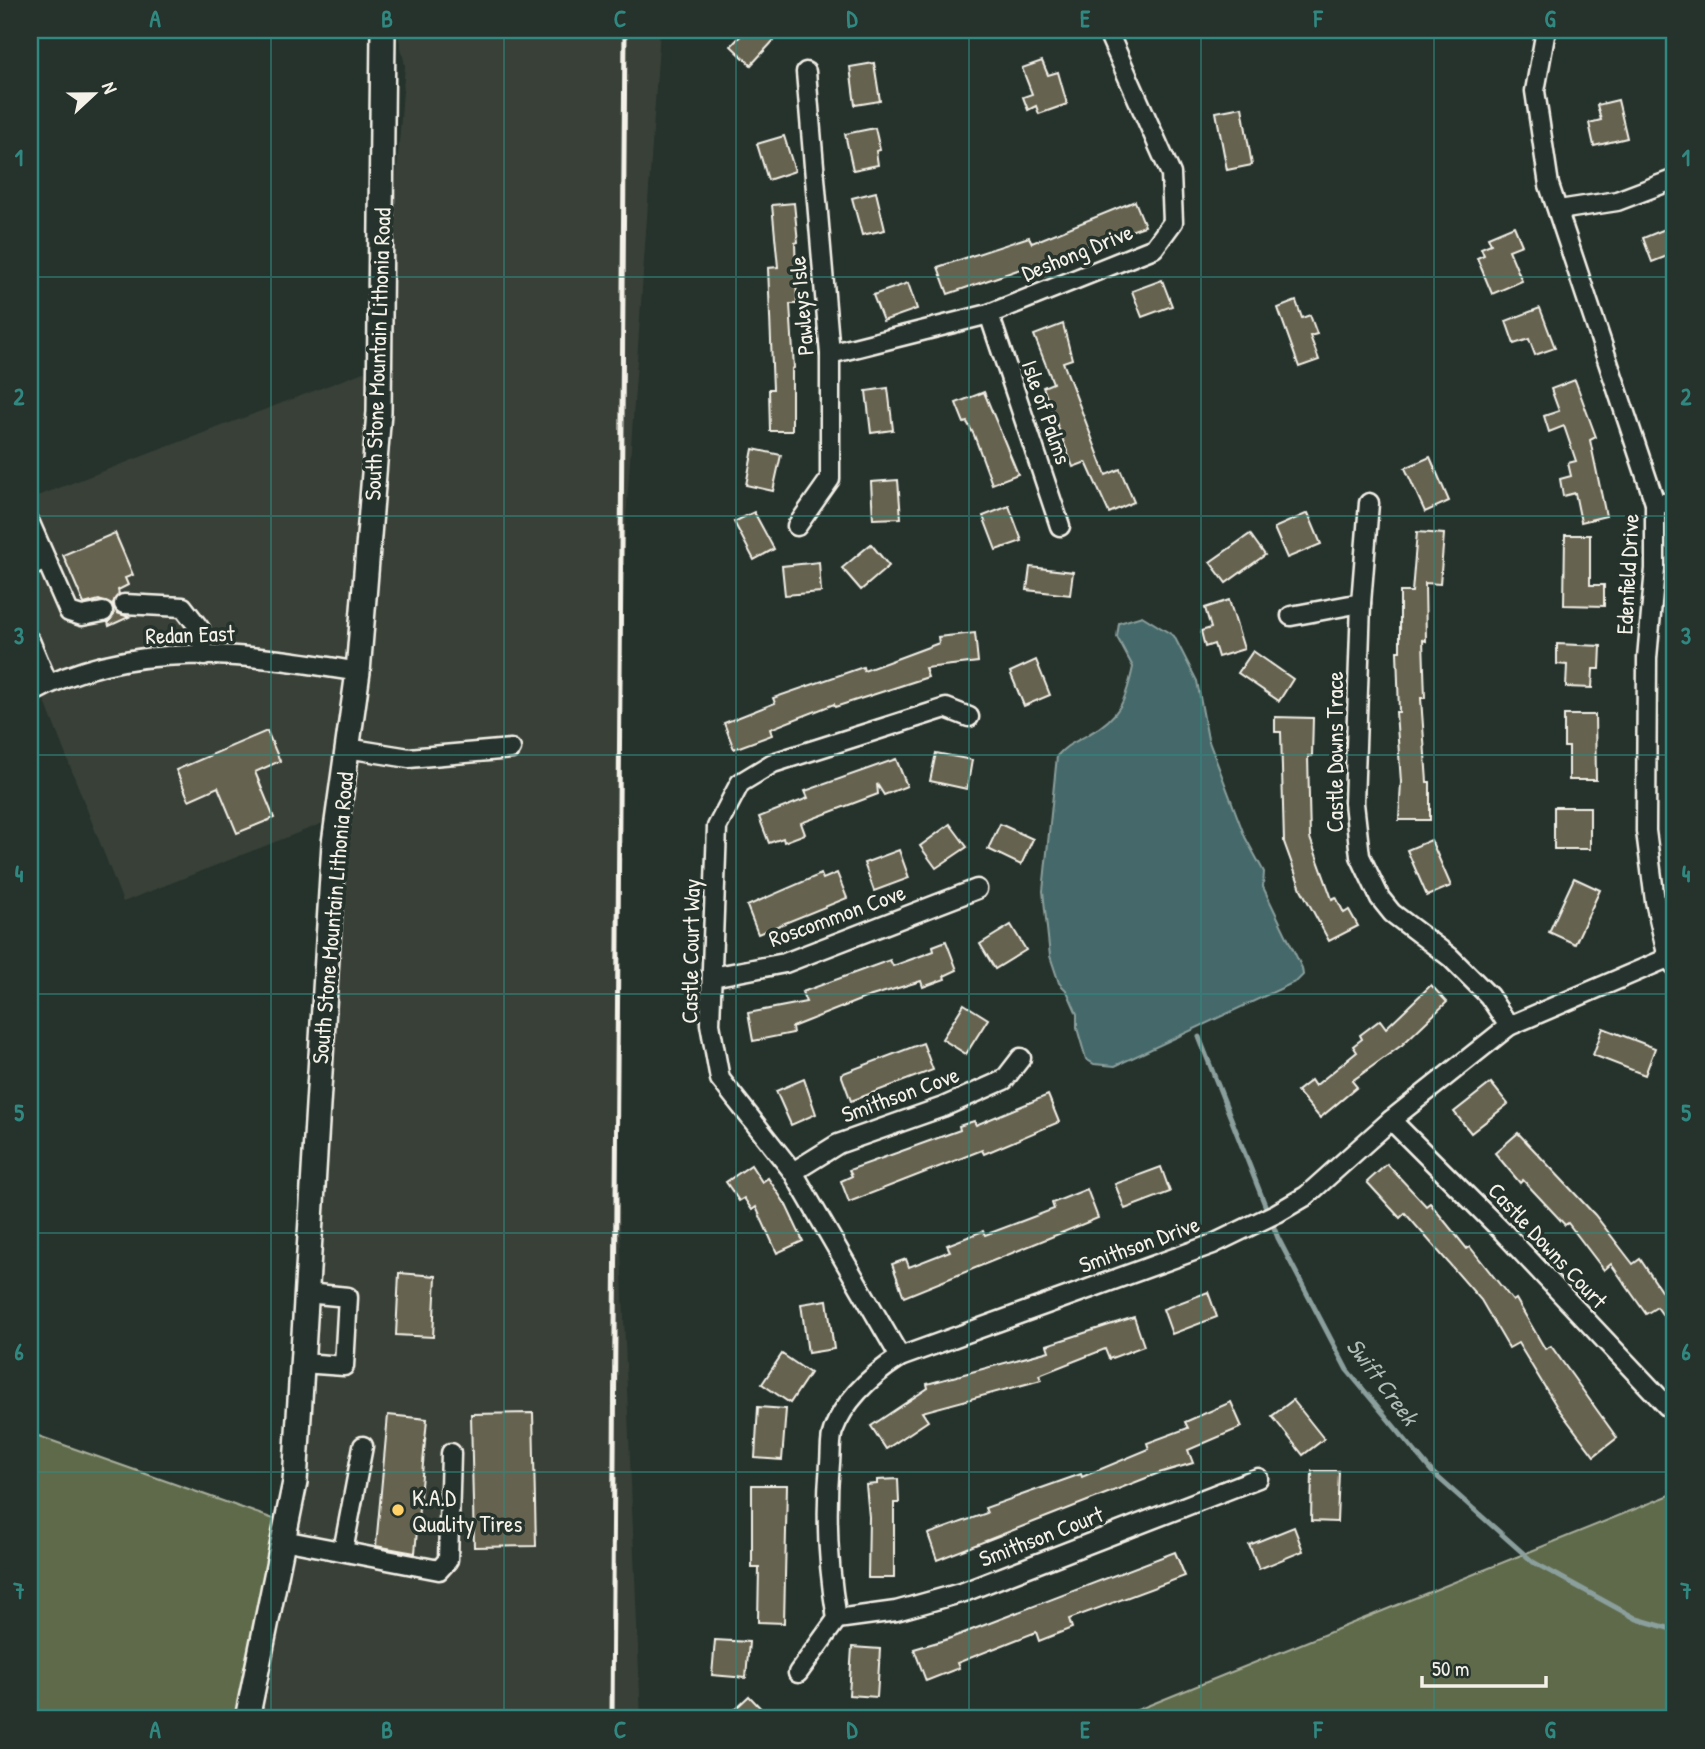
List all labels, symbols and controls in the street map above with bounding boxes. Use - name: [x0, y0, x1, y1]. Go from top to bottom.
- text: A: [149, 3, 161, 34]
- text: B: [381, 3, 393, 34]
- text: C: [614, 3, 626, 34]
- text: D: [847, 3, 859, 34]
- text: E: [1080, 3, 1091, 34]
- text: F: [1313, 3, 1324, 34]
- text: G: [1544, 3, 1556, 34]
- north arrow: [60, 60, 130, 130]
- text: N: [96, 78, 124, 97]
- text: 1: [15, 142, 23, 173]
- text: 1: [1682, 142, 1690, 173]
- street label: South Stone Mountain Lithonia Road: [356, 207, 398, 501]
- street label: Deshong Drive: [1017, 216, 1137, 288]
- street label: Pawleys Isle: [781, 255, 821, 357]
- street label: Isle of Palms: [1015, 356, 1079, 468]
- text: 2: [14, 381, 25, 412]
- text: 2: [1681, 381, 1692, 412]
- street label: Edenfield Drive: [1608, 513, 1646, 635]
- street label: Redan East: [145, 617, 236, 651]
- text: 3: [14, 620, 24, 651]
- text: 3: [1681, 620, 1691, 651]
- street label: Castle Downs Trace: [1319, 671, 1350, 833]
- street label: South Stone Mountain Lithonia Road: [304, 771, 360, 1065]
- text: 4: [15, 858, 24, 889]
- text: 4: [1682, 858, 1691, 889]
- street label: Roscommon Cove: [764, 876, 910, 954]
- street label: Castle Court Way: [673, 878, 707, 1024]
- street label: Smithson Cove: [837, 1058, 963, 1130]
- text: 5: [14, 1097, 24, 1128]
- text: 5: [1681, 1097, 1691, 1128]
- street label: Castle Downs Court: [1481, 1175, 1615, 1316]
- street label: Smithson Drive: [1074, 1208, 1204, 1280]
- water label: Swift Creek: [1340, 1331, 1428, 1433]
- text: 6: [14, 1336, 24, 1367]
- text: 6: [1681, 1336, 1691, 1367]
- place label: K.A.D Quality Tires: [412, 1482, 522, 1539]
- street label: Smithson Court: [974, 1498, 1109, 1574]
- marker: K.A.D Quality Tires: [390, 1502, 406, 1518]
- text: 7: [12, 1575, 25, 1606]
- text: 7: [1679, 1575, 1692, 1606]
- scale bar: [1422, 1644, 1546, 1688]
- text: 50 m: [1432, 1654, 1469, 1683]
- text: A: [149, 1714, 161, 1745]
- text: B: [381, 1714, 393, 1745]
- text: C: [614, 1714, 626, 1745]
- text: D: [847, 1714, 859, 1745]
- text: E: [1080, 1714, 1091, 1745]
- text: F: [1313, 1714, 1324, 1745]
- text: G: [1544, 1714, 1556, 1745]

